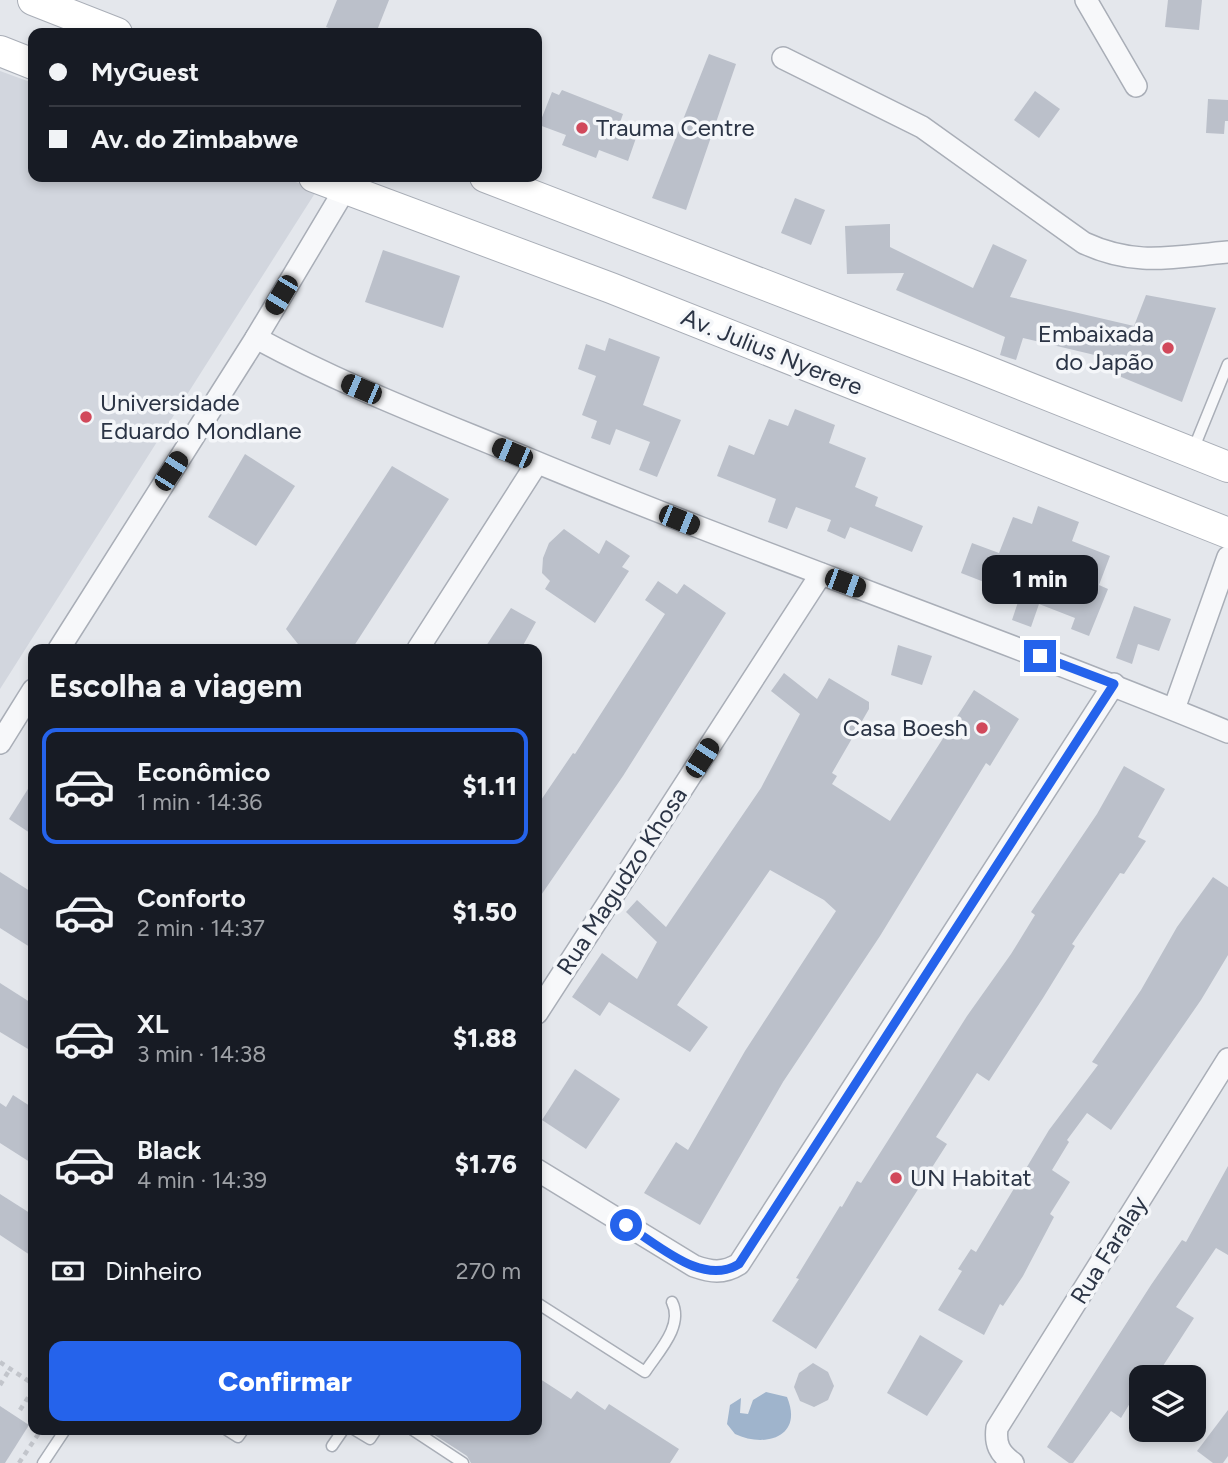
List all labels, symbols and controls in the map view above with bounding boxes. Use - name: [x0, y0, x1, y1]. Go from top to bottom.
- text: MyGuest: [91, 56, 199, 88]
- place label: Trauma Centre: [596, 113, 755, 142]
- marker: Trauma Centre: [574, 120, 590, 136]
- text: Av. do Zimbabwe: [91, 123, 298, 155]
- car: [262, 272, 301, 318]
- street label: Av. Julius Nyerere: [677, 302, 867, 401]
- place label: Embaixada do Japão: [1038, 319, 1154, 376]
- marker: Embaixada do Japão: [1160, 340, 1176, 356]
- car: [338, 371, 385, 407]
- place label: Universidade Eduardo Mondlane: [100, 388, 302, 445]
- marker: Universidade Eduardo Mondlane: [78, 409, 94, 425]
- car: [489, 435, 536, 471]
- car: [151, 448, 192, 494]
- car: [656, 502, 703, 538]
- callout: 1 min: [982, 554, 1098, 604]
- text: 1 min: [1013, 565, 1067, 593]
- car: [822, 566, 869, 600]
- route end: [1024, 640, 1056, 672]
- text: Escolha a viagem: [49, 667, 302, 705]
- place label: Casa Boesh: [843, 713, 968, 742]
- marker: Casa Boesh: [974, 720, 990, 736]
- car: [682, 735, 723, 781]
- icon: car: [53, 755, 116, 818]
- text: Econômico: [137, 756, 270, 788]
- text: $1.11: [463, 770, 517, 802]
- street label: Rua Magudzo Khosa: [550, 782, 693, 980]
- text: 1 min · 14:36: [137, 788, 262, 816]
- icon: car: [53, 881, 116, 944]
- text: Conforto: [137, 882, 246, 914]
- text: $1.50: [453, 896, 517, 928]
- text: 2 min · 14:37: [137, 914, 265, 942]
- icon: car: [53, 1007, 116, 1070]
- text: XL: [137, 1008, 169, 1040]
- text: $1.88: [453, 1022, 517, 1054]
- text: 3 min · 14:38: [137, 1040, 266, 1068]
- icon: car: [53, 1133, 116, 1196]
- text: Black: [137, 1134, 201, 1166]
- text: $1.76: [455, 1148, 517, 1180]
- place label: UN Habitat: [910, 1163, 1032, 1192]
- text: 4 min · 14:39: [137, 1166, 267, 1194]
- marker: UN Habitat: [888, 1170, 904, 1186]
- street label: Rua Faralay: [1064, 1190, 1153, 1309]
- route start: [610, 1209, 642, 1241]
- icon: cash: [49, 1252, 87, 1290]
- text: Dinheiro: [105, 1255, 202, 1287]
- text: 270 m: [456, 1257, 521, 1285]
- button: Confirmar: [49, 1341, 521, 1421]
- map controls: [1129, 1365, 1206, 1442]
- button: layers: [1129, 1365, 1206, 1442]

